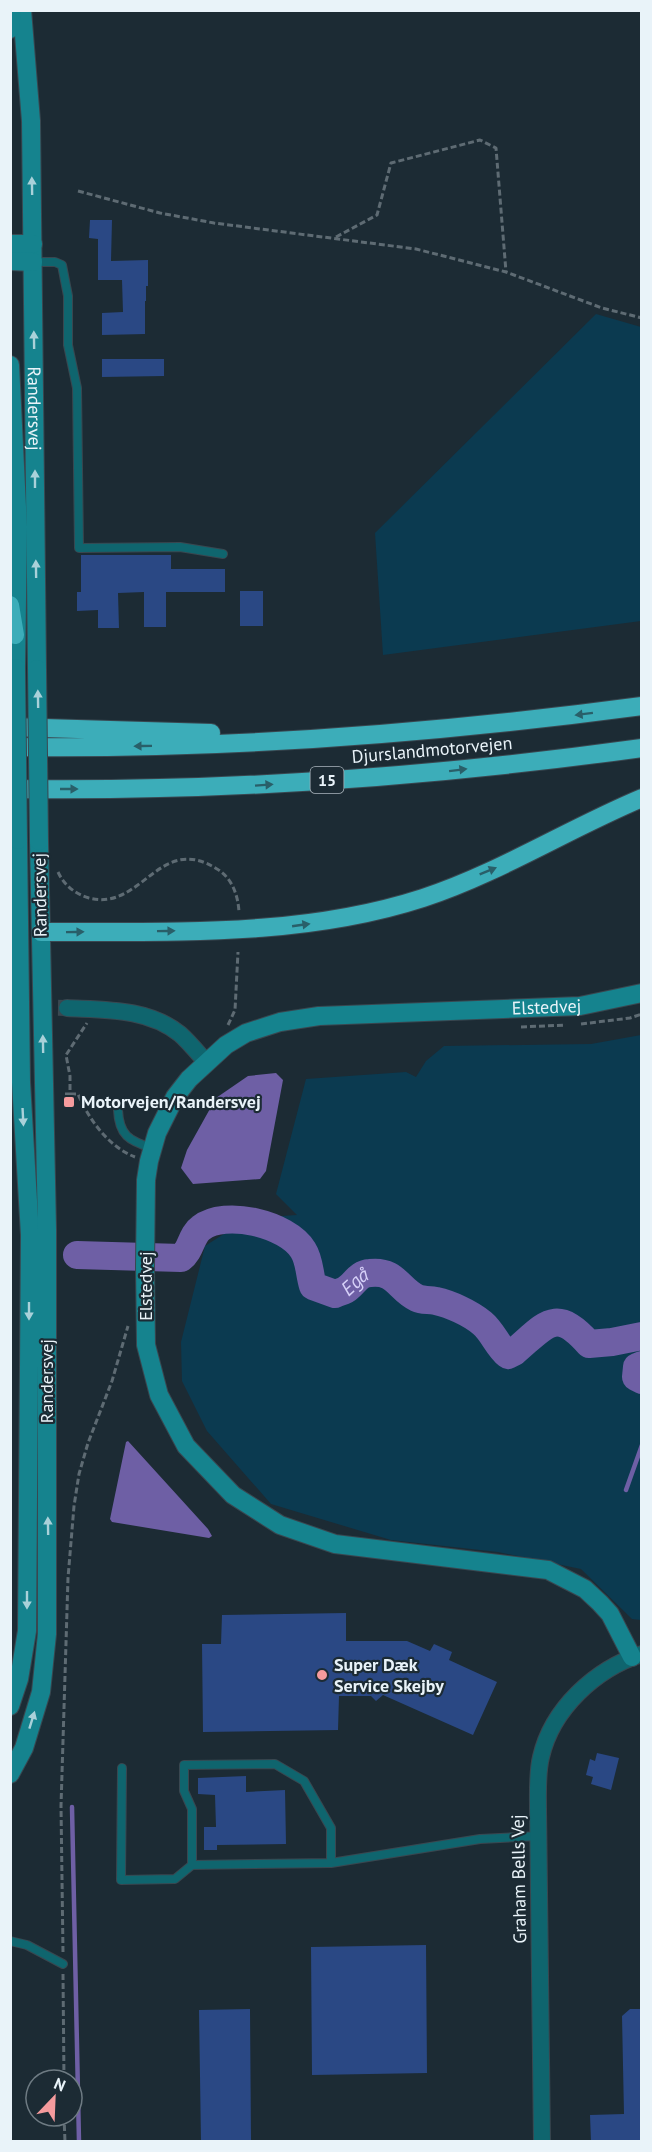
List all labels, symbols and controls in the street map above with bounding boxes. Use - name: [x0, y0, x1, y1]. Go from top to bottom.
- one-way arrow: [27, 176, 37, 195]
- one-way arrow: [29, 331, 39, 350]
- street label: Randersvej: [23, 366, 47, 451]
- one-way arrow: [30, 470, 40, 489]
- one-way arrow: [32, 560, 41, 579]
- one-way arrow: [33, 689, 42, 708]
- one-way arrow: [574, 709, 593, 718]
- street label: Djurslandmotorvejen: [351, 731, 513, 768]
- one-way arrow: [133, 741, 152, 751]
- one-way arrow: [449, 766, 468, 775]
- road number: 15: [310, 767, 344, 793]
- one-way arrow: [254, 780, 273, 790]
- one-way arrow: [59, 784, 78, 794]
- street label: Randersvej: [27, 853, 52, 937]
- one-way arrow: [479, 866, 497, 875]
- one-way arrow: [292, 920, 311, 929]
- one-way arrow: [157, 926, 176, 935]
- one-way arrow: [65, 927, 84, 937]
- street label: Elstedvej: [511, 994, 582, 1020]
- one-way arrow: [38, 1035, 47, 1054]
- place label: Motorvejen/Randersvej: [81, 1090, 261, 1113]
- marker: Motorvejen/Randersvej: [62, 1095, 76, 1109]
- one-way arrow: [18, 1107, 27, 1126]
- street label: Elstedvej: [134, 1251, 157, 1321]
- water label: Egå: [335, 1261, 373, 1301]
- one-way arrow: [24, 1302, 34, 1321]
- street label: Randersvej: [35, 1339, 58, 1423]
- one-way arrow: [43, 1517, 52, 1536]
- one-way arrow: [22, 1591, 32, 1610]
- place label: Super Dæk Service Skejby: [334, 1653, 444, 1697]
- marker: Super Dæk Service Skejby: [315, 1668, 329, 1682]
- one-way arrow: [28, 1710, 38, 1728]
- street label: Graham Bells Vej: [506, 1814, 531, 1944]
- north arrow: [24, 2068, 84, 2128]
- text: N: [51, 2073, 69, 2095]

